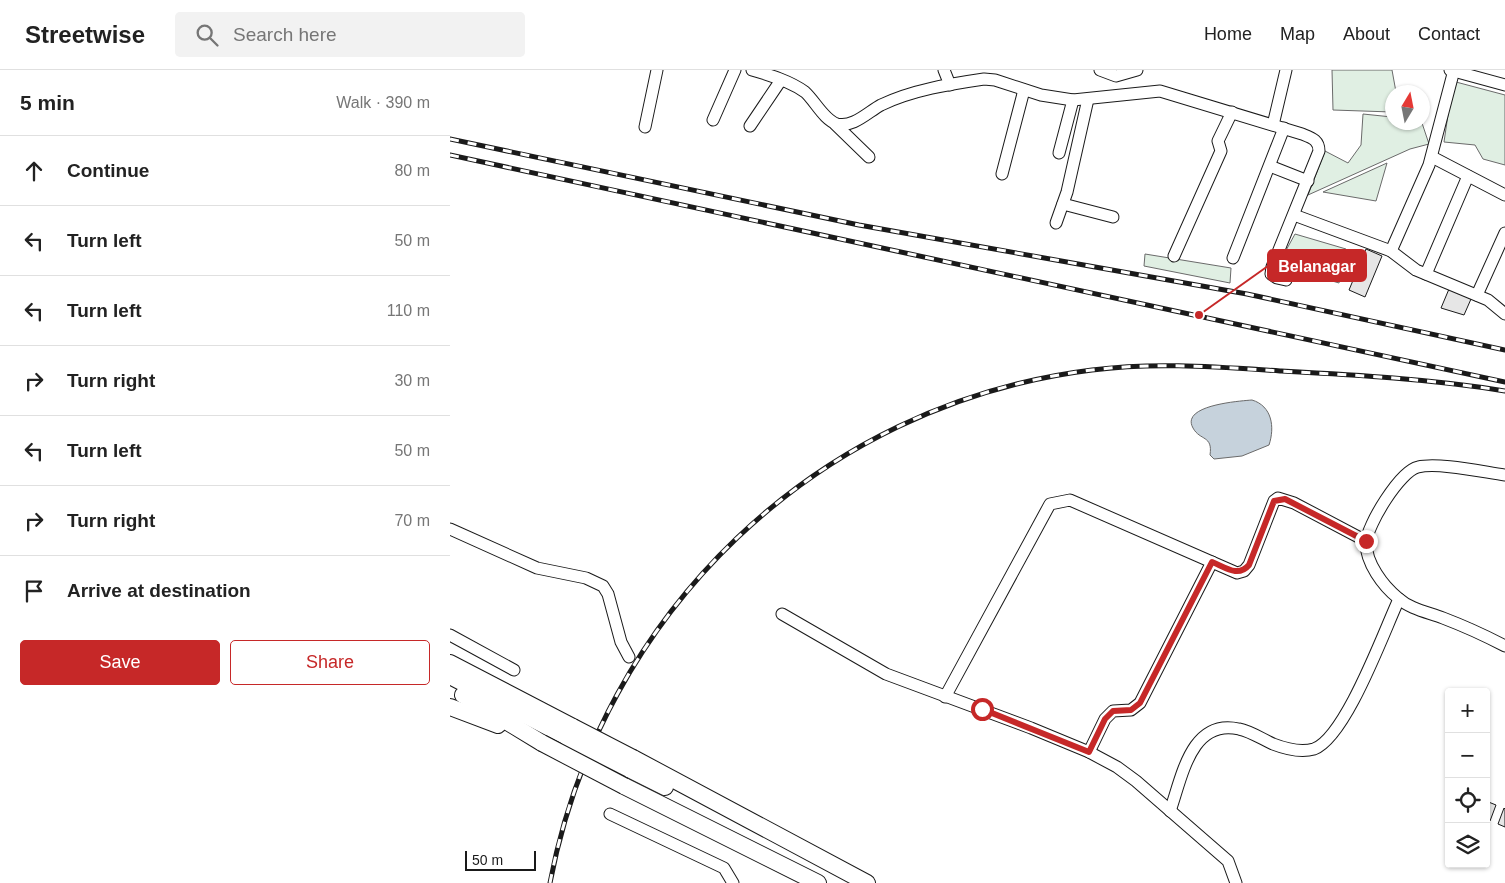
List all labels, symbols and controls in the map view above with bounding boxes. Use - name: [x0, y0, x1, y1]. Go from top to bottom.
- search box: [175, 12, 525, 57]
- text: Streetwise: [25, 21, 145, 48]
- icon: search: [193, 21, 221, 49]
- text: Search here: [233, 24, 337, 45]
- text: Home: [1204, 24, 1252, 44]
- text: Map: [1280, 24, 1315, 44]
- text: About: [1343, 24, 1390, 44]
- text: Contact: [1418, 24, 1480, 44]
- north arrow: [1385, 85, 1430, 130]
- text: 5 min: [20, 91, 75, 114]
- text: Walk · 390 m: [336, 94, 430, 111]
- icon: ahead: [20, 157, 48, 185]
- text: Continue: [67, 160, 149, 181]
- text: 80 m: [394, 162, 430, 179]
- icon: left: [20, 227, 48, 255]
- text: Turn left: [67, 230, 142, 251]
- text: 50 m: [394, 232, 430, 249]
- callout: Belanagar: [1268, 250, 1366, 281]
- text: Belanagar: [1278, 258, 1356, 275]
- icon: left: [20, 297, 48, 325]
- text: Turn left: [67, 300, 142, 321]
- text: 110 m: [387, 302, 430, 319]
- icon: right: [20, 367, 48, 395]
- text: Turn right: [67, 370, 155, 391]
- text: 30 m: [394, 372, 430, 389]
- icon: left: [20, 437, 48, 465]
- text: Turn left: [67, 440, 142, 461]
- text: 50 m: [394, 442, 430, 459]
- icon: right: [20, 507, 48, 535]
- text: Turn right: [67, 510, 155, 531]
- text: 70 m: [394, 512, 430, 529]
- route end: [1355, 530, 1378, 553]
- icon: arrive: [20, 577, 48, 605]
- text: Arrive at destination: [67, 580, 251, 601]
- button: Save: [20, 640, 220, 685]
- button: Share: [230, 640, 430, 685]
- map controls: [1445, 688, 1490, 868]
- button: +: [1445, 688, 1490, 733]
- route start: [971, 698, 994, 721]
- button: −: [1445, 733, 1490, 778]
- button: locate: [1445, 778, 1490, 823]
- button: layers: [1445, 823, 1490, 868]
- scale bar: [465, 848, 536, 871]
- text: 50 m: [472, 852, 503, 868]

